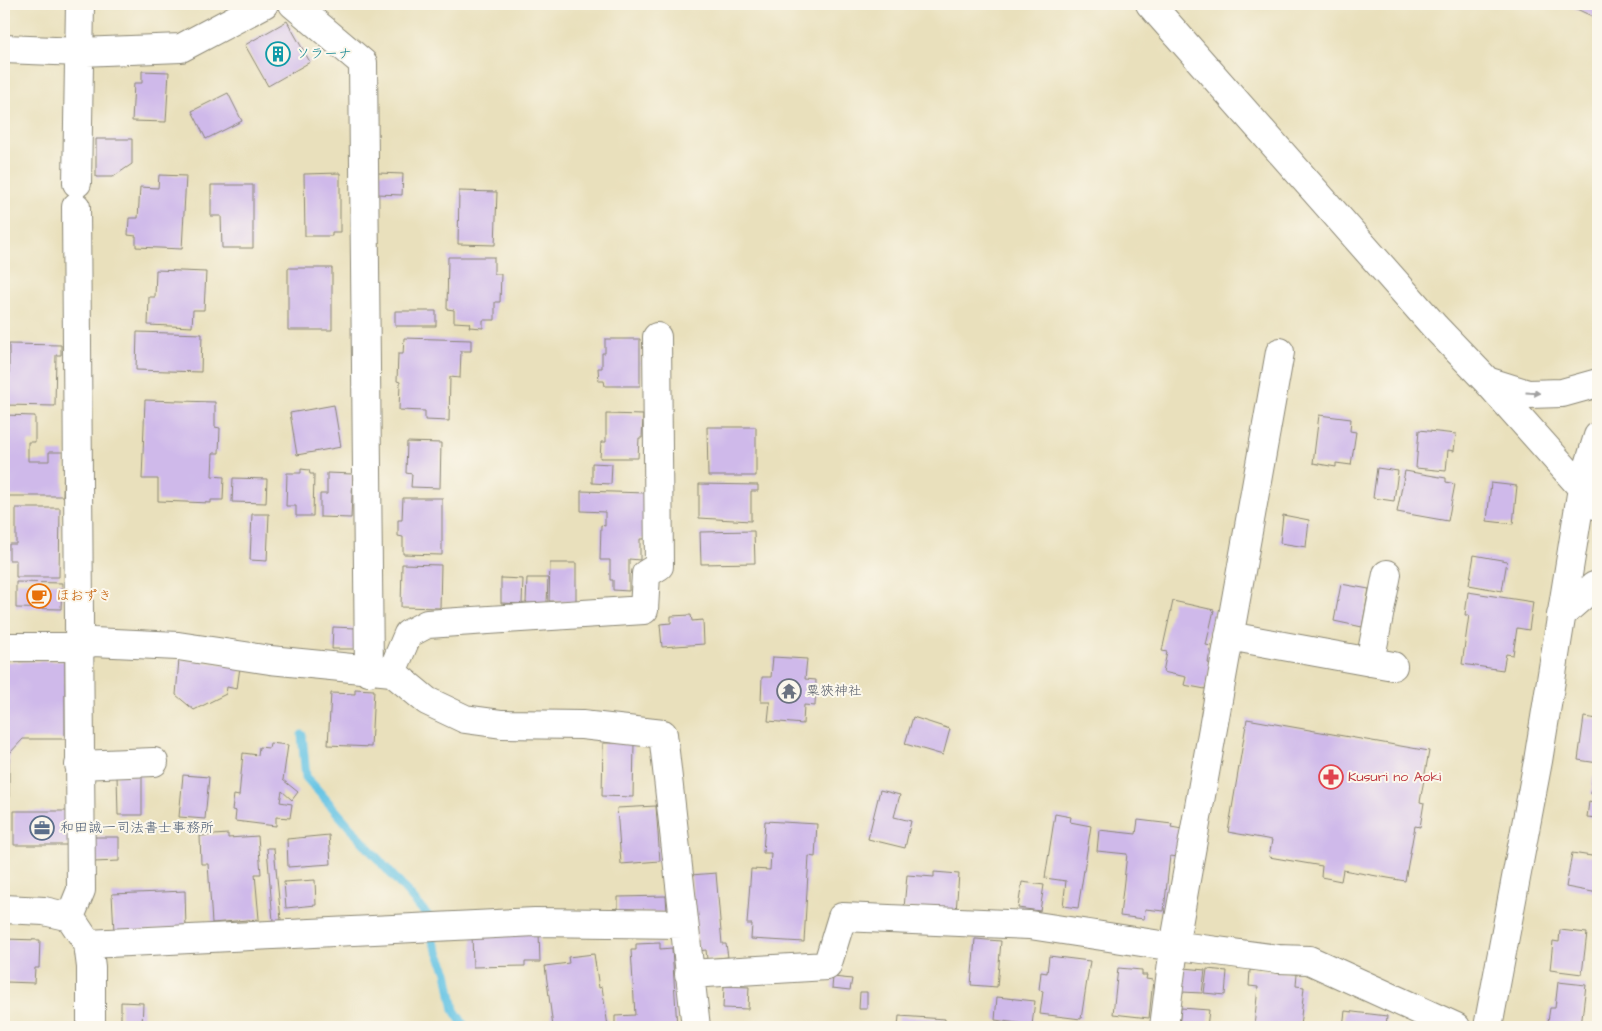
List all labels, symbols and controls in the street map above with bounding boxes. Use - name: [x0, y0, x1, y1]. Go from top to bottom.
- building icon: ソラーナ: [265, 41, 291, 67]
- place label: ソラーナ: [296, 44, 352, 64]
- one-way arrow: [1525, 390, 1541, 398]
- cafe icon: ほおずき: [26, 583, 52, 609]
- place label: ほおずき: [56, 586, 112, 606]
- temple icon: 粟狹神社: [776, 678, 802, 704]
- place label: 粟狹神社: [806, 681, 862, 701]
- pharmacy icon: Kusuri no Aoki: [1318, 764, 1344, 790]
- place label: Kusuri no Aoki: [1348, 767, 1441, 787]
- office icon: 和田誠一司法書士事務所: [29, 815, 55, 841]
- place label: 和田誠一司法書士事務所: [60, 818, 214, 838]

